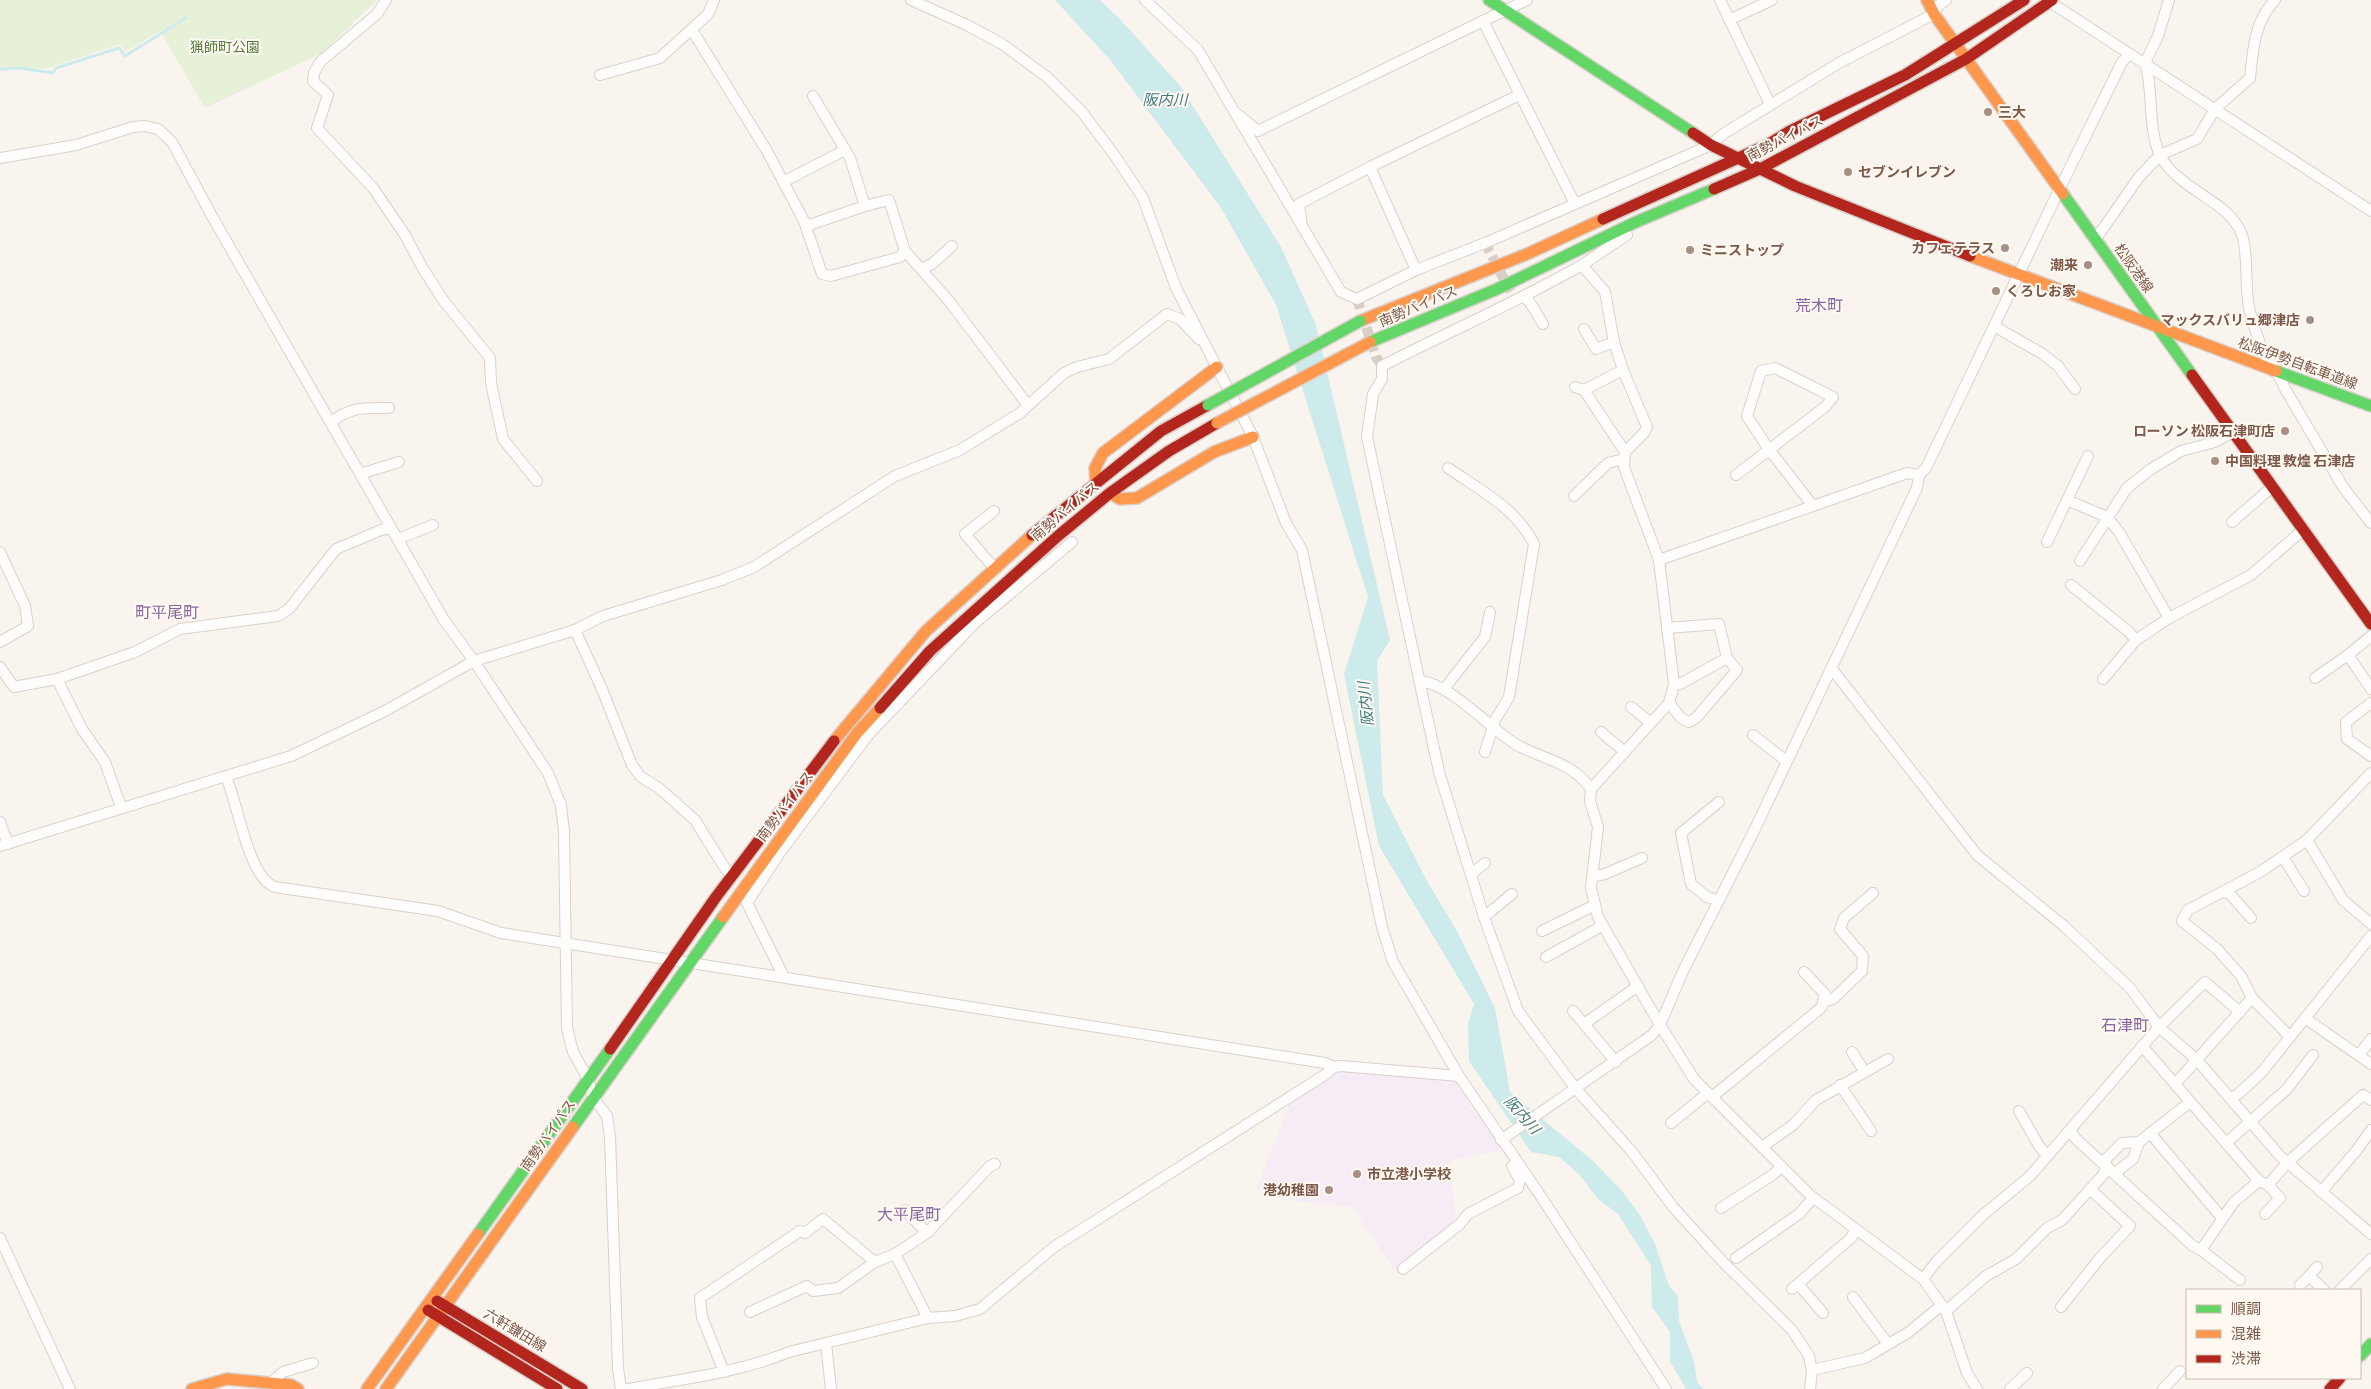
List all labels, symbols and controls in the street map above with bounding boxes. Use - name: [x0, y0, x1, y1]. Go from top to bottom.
- park label: 猟師町公園: [190, 40, 260, 55]
- water label: 阪内川: [1142, 92, 1189, 108]
- place label: 三大: [1998, 105, 2026, 120]
- marker: 三大: [1982, 106, 1994, 118]
- street label: 南勢バイパス: [1745, 113, 1826, 164]
- place label: セブンイレブン: [1858, 164, 1956, 180]
- marker: セブンイレブン: [1842, 166, 1854, 178]
- street label: 松阪港線: [2111, 241, 2156, 296]
- place label: カフェテラス: [1911, 242, 1995, 256]
- marker: カフェテラス: [1999, 242, 2011, 254]
- place label: ミニストップ: [1700, 243, 1784, 258]
- marker: ミニストップ: [1684, 244, 1696, 256]
- place label: 潮来: [2050, 258, 2078, 273]
- marker: 潮来: [2082, 259, 2094, 271]
- street label: 南勢バイパス: [1377, 283, 1460, 330]
- place label: くろしお家: [2006, 284, 2076, 299]
- marker: くろしお家: [1990, 285, 2002, 297]
- district label: 荒木町: [1795, 298, 1843, 314]
- place label: マックスバリュ郷津店: [2160, 313, 2300, 328]
- marker: マックスバリュ郷津店: [2304, 314, 2316, 326]
- street label: 松阪伊勢自転車道線: [2236, 335, 2360, 392]
- place label: ローソン 松阪石津町店: [2133, 424, 2275, 439]
- marker: ローソン 松阪石津町店: [2279, 425, 2291, 437]
- place label: 中国料理 敦煌 石津店: [2225, 453, 2355, 469]
- marker: 中国料理 敦煌 石津店: [2209, 455, 2221, 467]
- street label: 南勢バイパス: [1028, 479, 1102, 544]
- district label: 町平尾町: [135, 605, 199, 621]
- water label: 阪内川: [1355, 679, 1376, 727]
- street label: 南勢バイパス: [754, 768, 817, 844]
- district label: 石津町: [2101, 1018, 2149, 1034]
- water label: 阪内川: [1501, 1093, 1544, 1139]
- street label: 南勢バイパス: [518, 1097, 579, 1174]
- place label: 市立港小学校: [1367, 1167, 1451, 1182]
- marker: 市立港小学校: [1351, 1168, 1363, 1180]
- place label: 港幼稚園: [1263, 1182, 1319, 1198]
- marker: 港幼稚園: [1323, 1184, 1335, 1196]
- district label: 大平尾町: [877, 1207, 941, 1223]
- legend: [2186, 1289, 2361, 1379]
- text: 順調: [2231, 1302, 2261, 1317]
- street label: 六軒鎌田線: [481, 1305, 549, 1355]
- text: 混雑: [2231, 1326, 2261, 1342]
- text: 渋滞: [2231, 1351, 2261, 1367]

